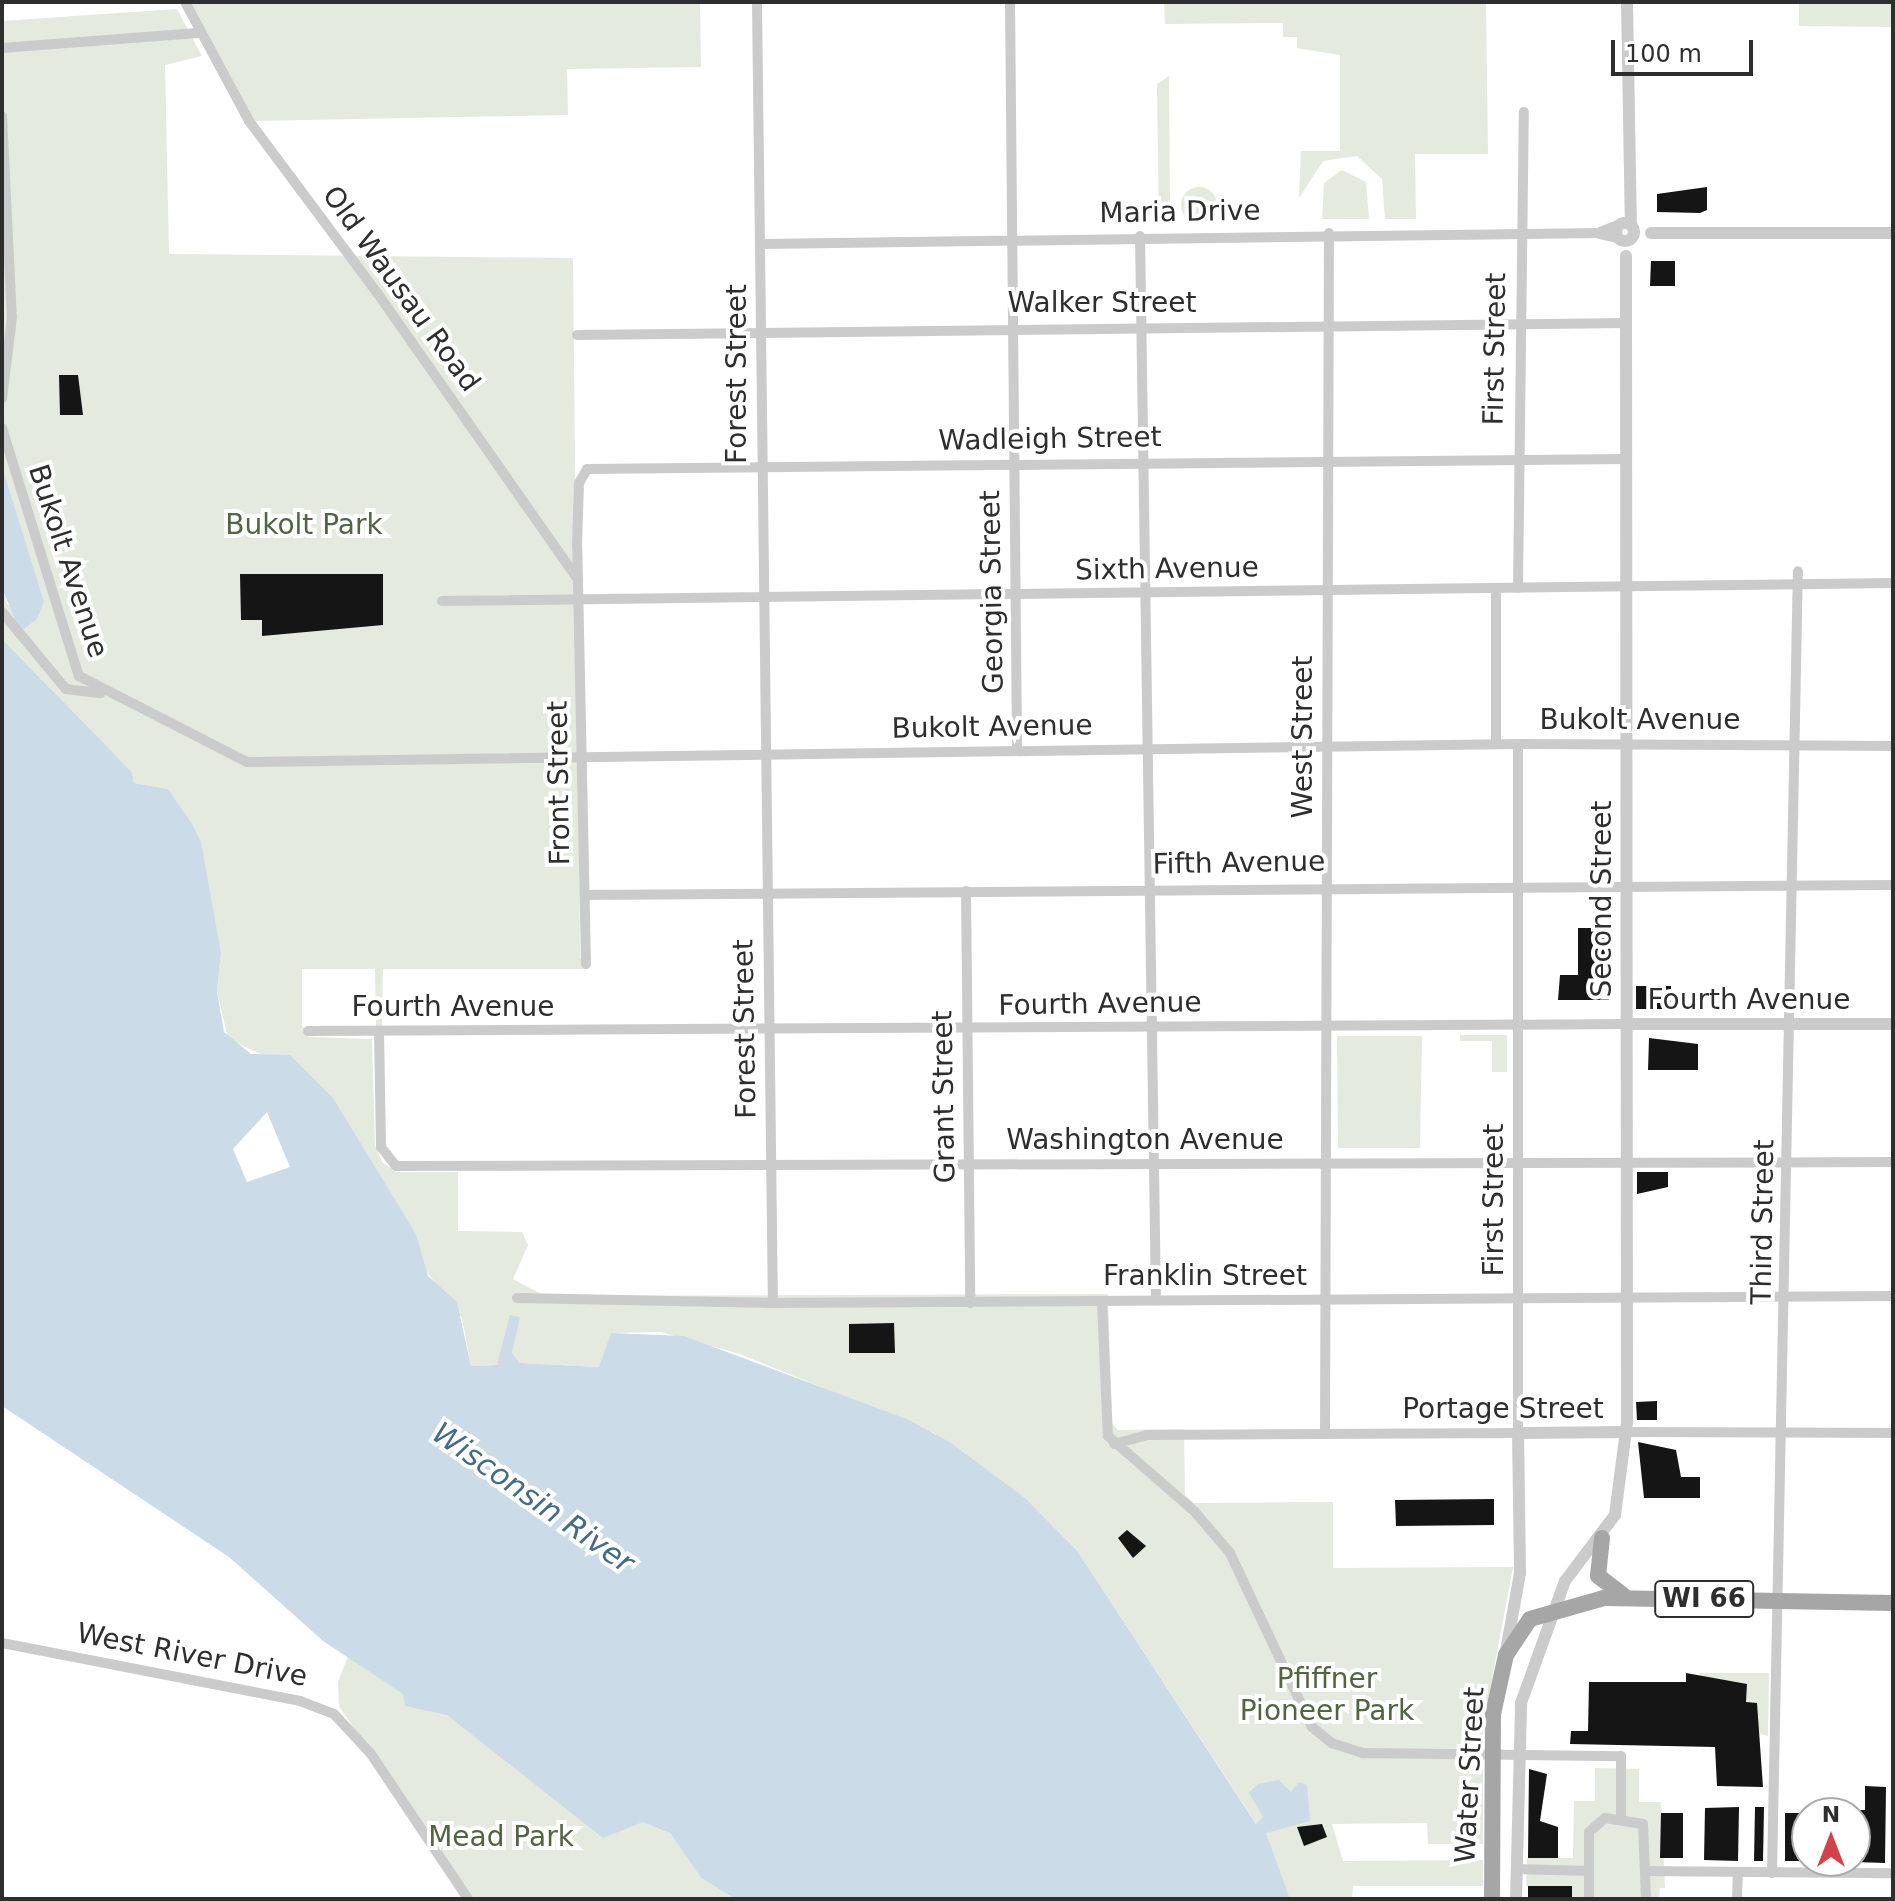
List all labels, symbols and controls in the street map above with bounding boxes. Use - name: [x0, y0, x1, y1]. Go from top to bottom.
- scale bar: [1615, 24, 1757, 74]
- text: 100 m: [1625, 40, 1702, 68]
- street label: Old Wausau Road: [315, 180, 487, 398]
- street label: Maria Drive: [1099, 194, 1261, 230]
- street label: First Street: [1477, 272, 1513, 426]
- street label: Forest Street: [720, 284, 754, 464]
- street label: Walker Street: [1008, 286, 1196, 320]
- street label: Wadleigh Street: [938, 420, 1162, 458]
- street label: Bukolt Avenue: [21, 460, 115, 662]
- street label: Georgia Street: [973, 490, 1011, 694]
- park label: Bukolt Park: [225, 508, 383, 542]
- street label: Sixth Avenue: [1075, 551, 1259, 587]
- street label: West Street: [1286, 656, 1320, 818]
- street label: Front Street: [541, 700, 577, 866]
- street label: Bukolt Avenue: [1540, 703, 1740, 737]
- street label: Bukolt Avenue: [891, 708, 1093, 746]
- street label: Second Street: [1585, 800, 1619, 998]
- street label: Fifth Avenue: [1152, 845, 1326, 881]
- street label: Forest Street: [727, 939, 763, 1119]
- street label: Fourth Avenue: [1647, 983, 1851, 1017]
- street label: Fourth Avenue: [998, 985, 1202, 1023]
- street label: Fourth Avenue: [351, 990, 555, 1024]
- street label: Grant Street: [926, 1010, 962, 1184]
- street label: Washington Avenue: [1006, 1123, 1284, 1157]
- street label: First Street: [1477, 1124, 1511, 1276]
- street label: Third Street: [1745, 1139, 1781, 1305]
- street label: Franklin Street: [1103, 1259, 1307, 1293]
- street label: Portage Street: [1402, 1392, 1604, 1426]
- water label: Wisconsin River: [425, 1415, 641, 1581]
- road number: WI 66: [1654, 1577, 1754, 1621]
- street label: West River Drive: [74, 1616, 310, 1694]
- park label: Pfiffner Pioneer Park: [1240, 1662, 1414, 1728]
- street label: Water Street: [1449, 1686, 1491, 1864]
- north arrow: [1791, 1797, 1871, 1877]
- text: N: [1822, 1802, 1840, 1827]
- park label: Mead Park: [428, 1820, 574, 1854]

